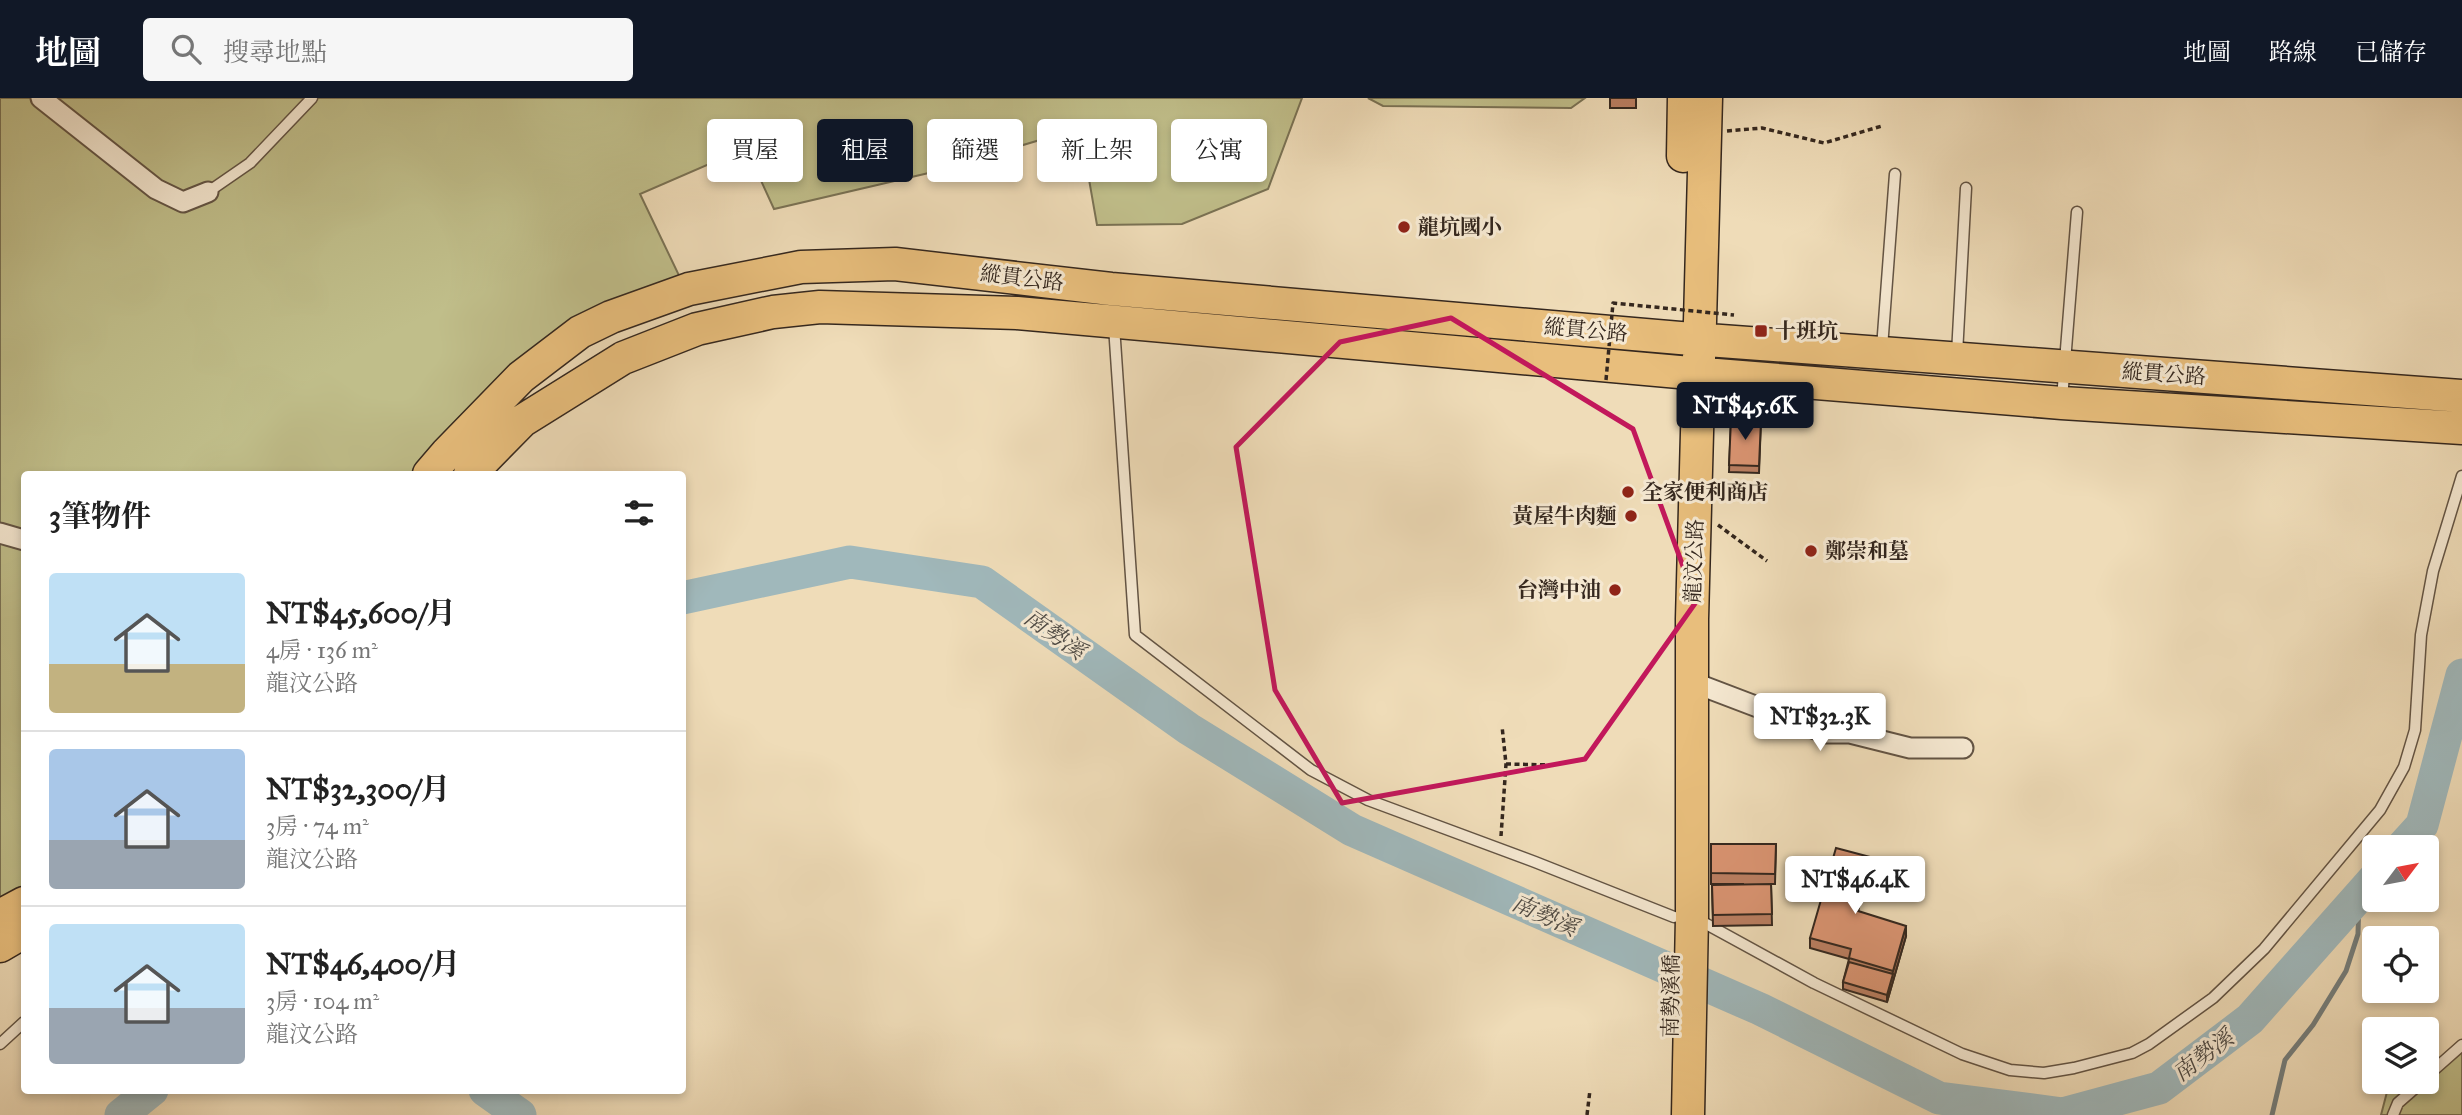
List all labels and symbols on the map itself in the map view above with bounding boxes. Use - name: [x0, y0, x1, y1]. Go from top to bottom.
- place label: 龍坑國小: [1418, 214, 1502, 240]
- marker: 龍坑國小: [1396, 219, 1412, 235]
- street label: 縱貫公路: [979, 260, 1065, 296]
- street label: 縱貫公路: [1543, 313, 1629, 347]
- place label: 十班坑: [1775, 318, 1838, 344]
- marker: 十班坑: [1753, 323, 1769, 339]
- street label: 縱貫公路: [2121, 358, 2207, 390]
- pin: NT$45.6K: [1673, 382, 1817, 442]
- place label: 全家便利商店: [1642, 479, 1768, 505]
- marker: 全家便利商店: [1620, 484, 1636, 500]
- place label: 黃屋牛肉麵: [1512, 503, 1617, 529]
- marker: 黃屋牛肉麵: [1623, 508, 1639, 524]
- street label: 龍汶公路: [1680, 519, 1708, 603]
- place label: 鄭崇和墓: [1825, 538, 1909, 564]
- marker: 鄭崇和墓: [1803, 543, 1819, 559]
- place label: 台灣中油: [1517, 577, 1601, 603]
- marker: 台灣中油: [1607, 582, 1623, 598]
- water label: 南勢溪: [1019, 603, 1094, 667]
- pin: NT$32.3K: [1748, 694, 1892, 753]
- north arrow: [2362, 835, 2440, 912]
- pin: NT$46.4K: [1783, 856, 1927, 916]
- water label: 南勢溪: [1508, 888, 1585, 943]
- street label: 南勢溪橋: [1657, 954, 1685, 1038]
- water label: 南勢溪: [2167, 1021, 2241, 1087]

